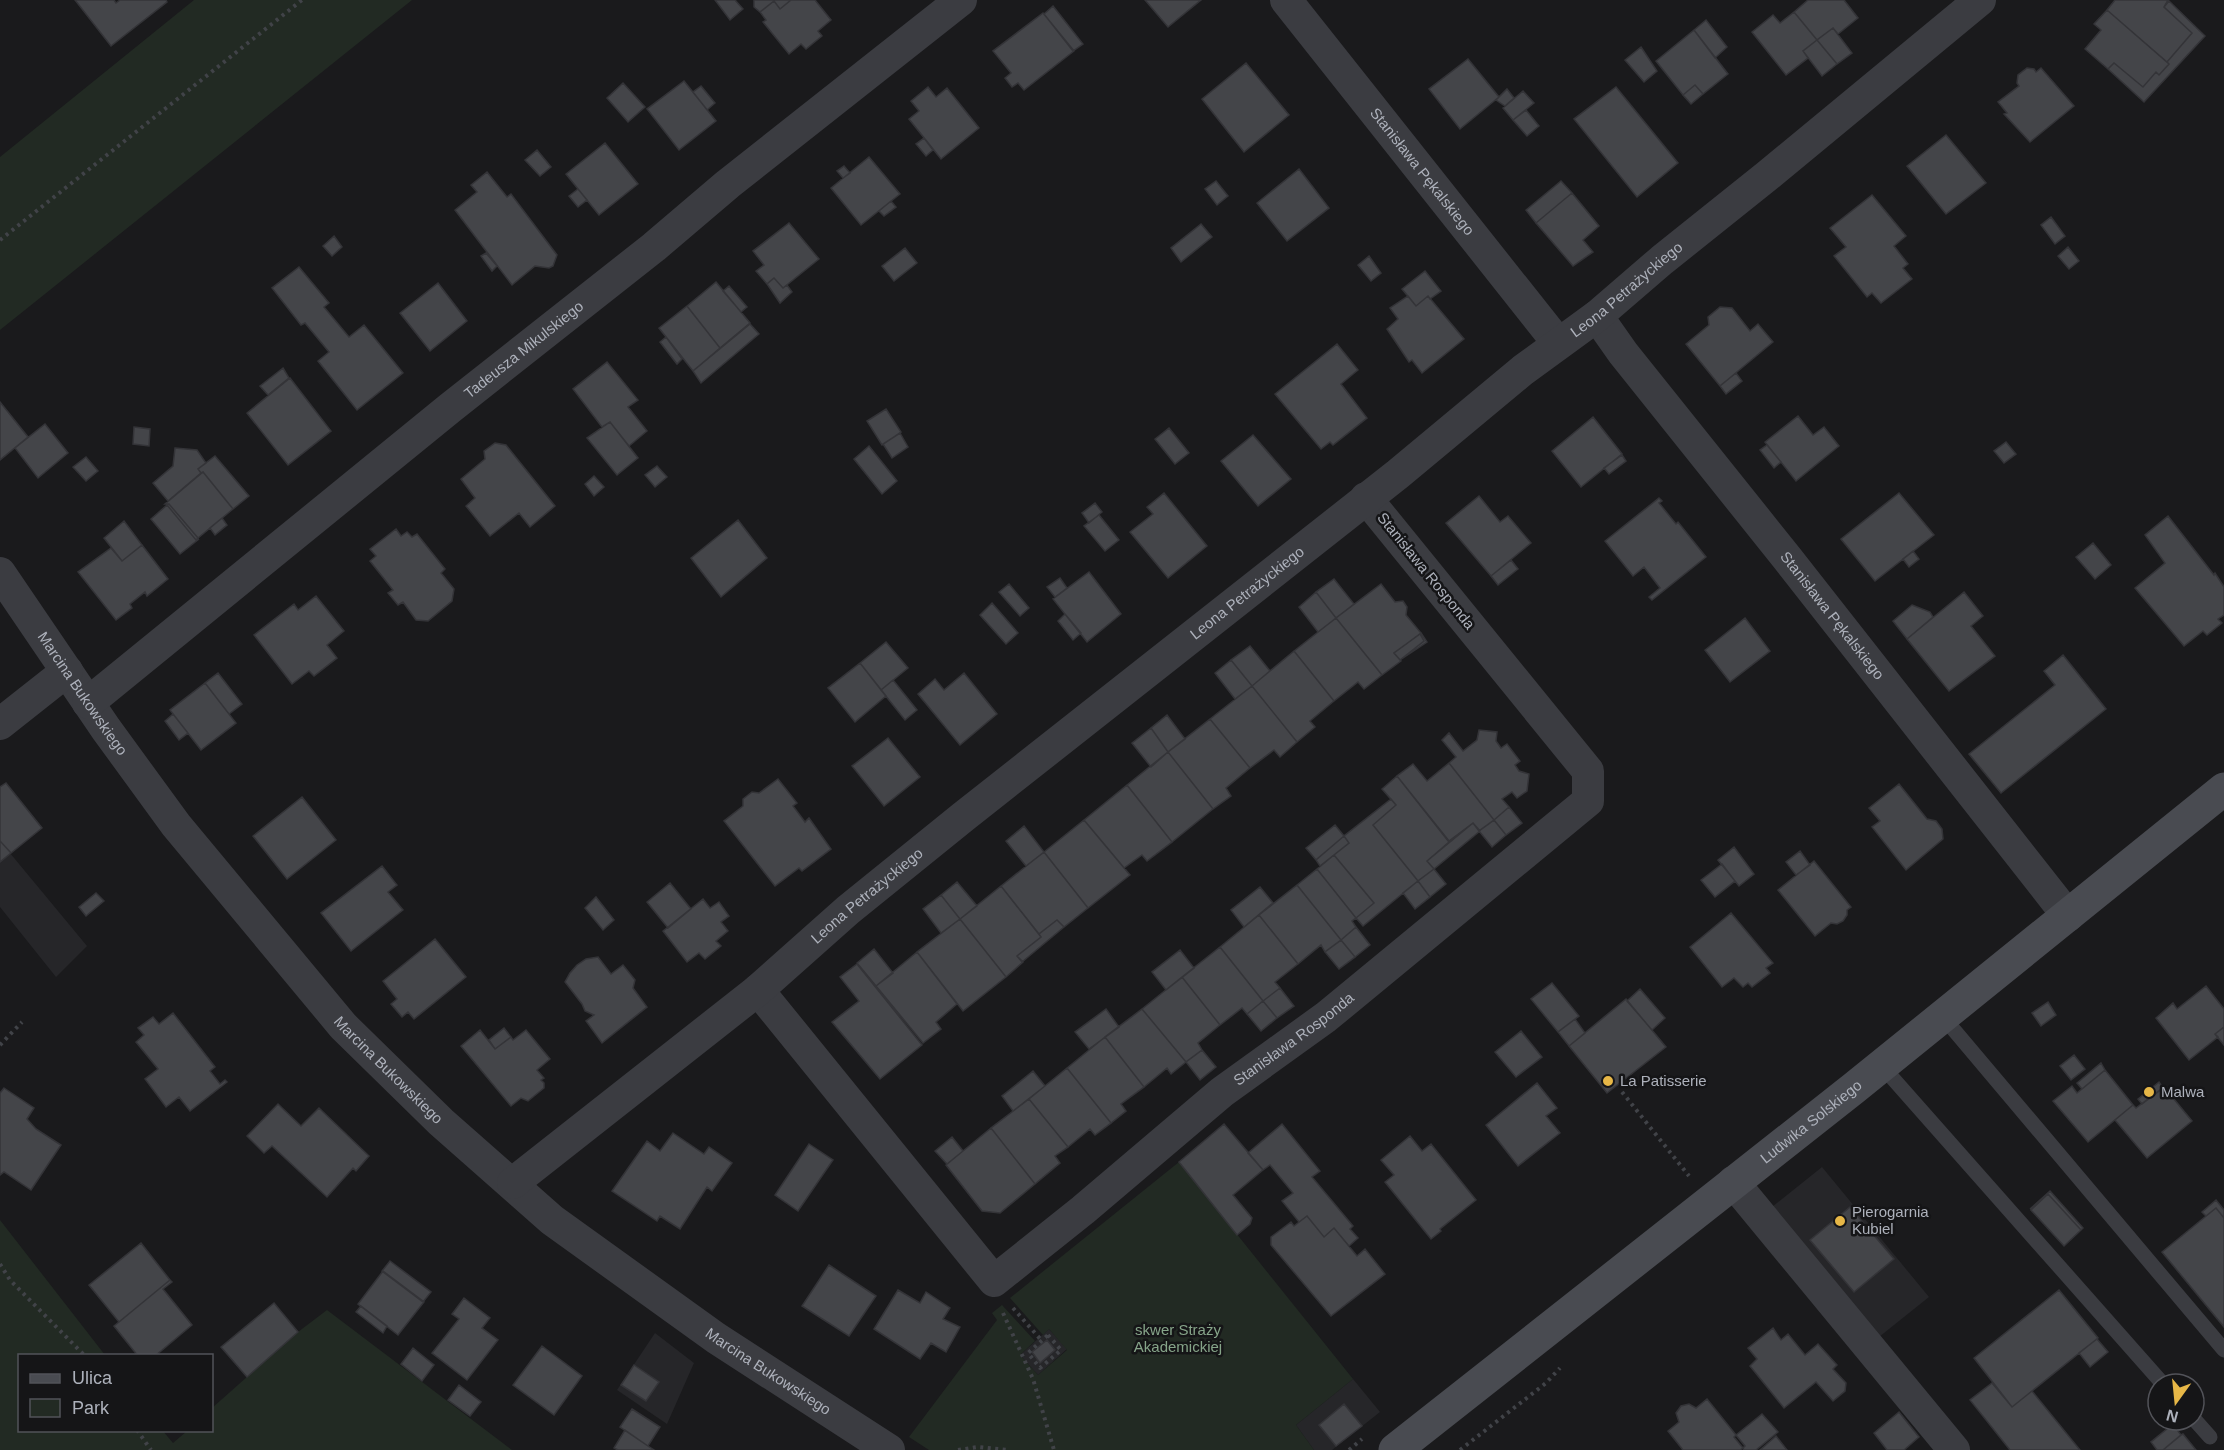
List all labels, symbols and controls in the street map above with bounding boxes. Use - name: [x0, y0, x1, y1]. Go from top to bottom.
- street label: Stanisława Pękalskiego: [1367, 104, 1478, 238]
- street label: Leona Petrażyckiego: [1567, 238, 1686, 340]
- street label: Tadeusza Mikulskiego: [461, 297, 586, 402]
- street label: Stanisława Rosponda: [1374, 509, 1479, 633]
- street label: Leona Petrażyckiego: [1187, 543, 1307, 643]
- street label: Stanisława Pękalskiego: [1777, 548, 1888, 683]
- street label: Marcina Bukowskiego: [34, 628, 131, 758]
- street label: Leona Petrażyckiego: [807, 844, 926, 947]
- street label: Stanisława Rosponda: [1230, 988, 1357, 1089]
- street label: Marcina Bukowskiego: [331, 1013, 447, 1127]
- place label: La Patisserie: [1620, 1072, 1707, 1089]
- marker: La Patisserie: [1601, 1074, 1615, 1088]
- street label: Ludwika Solskiego: [1757, 1076, 1865, 1167]
- place label: Malwa: [2161, 1083, 2205, 1100]
- marker: Malwa: [2142, 1085, 2156, 1099]
- place label: Pierogarnia Kubiel: [1852, 1203, 1929, 1237]
- marker: Pierogarnia Kubiel: [1833, 1214, 1847, 1228]
- park label: skwer Straży Akademickiej: [1134, 1321, 1222, 1355]
- street label: Marcina Bukowskiego: [702, 1324, 834, 1418]
- legend: [18, 1354, 213, 1432]
- text: Ulica: [72, 1368, 113, 1388]
- north arrow: [2146, 1372, 2206, 1432]
- text: Park: [72, 1398, 110, 1418]
- text: N: [2164, 1406, 2180, 1426]

